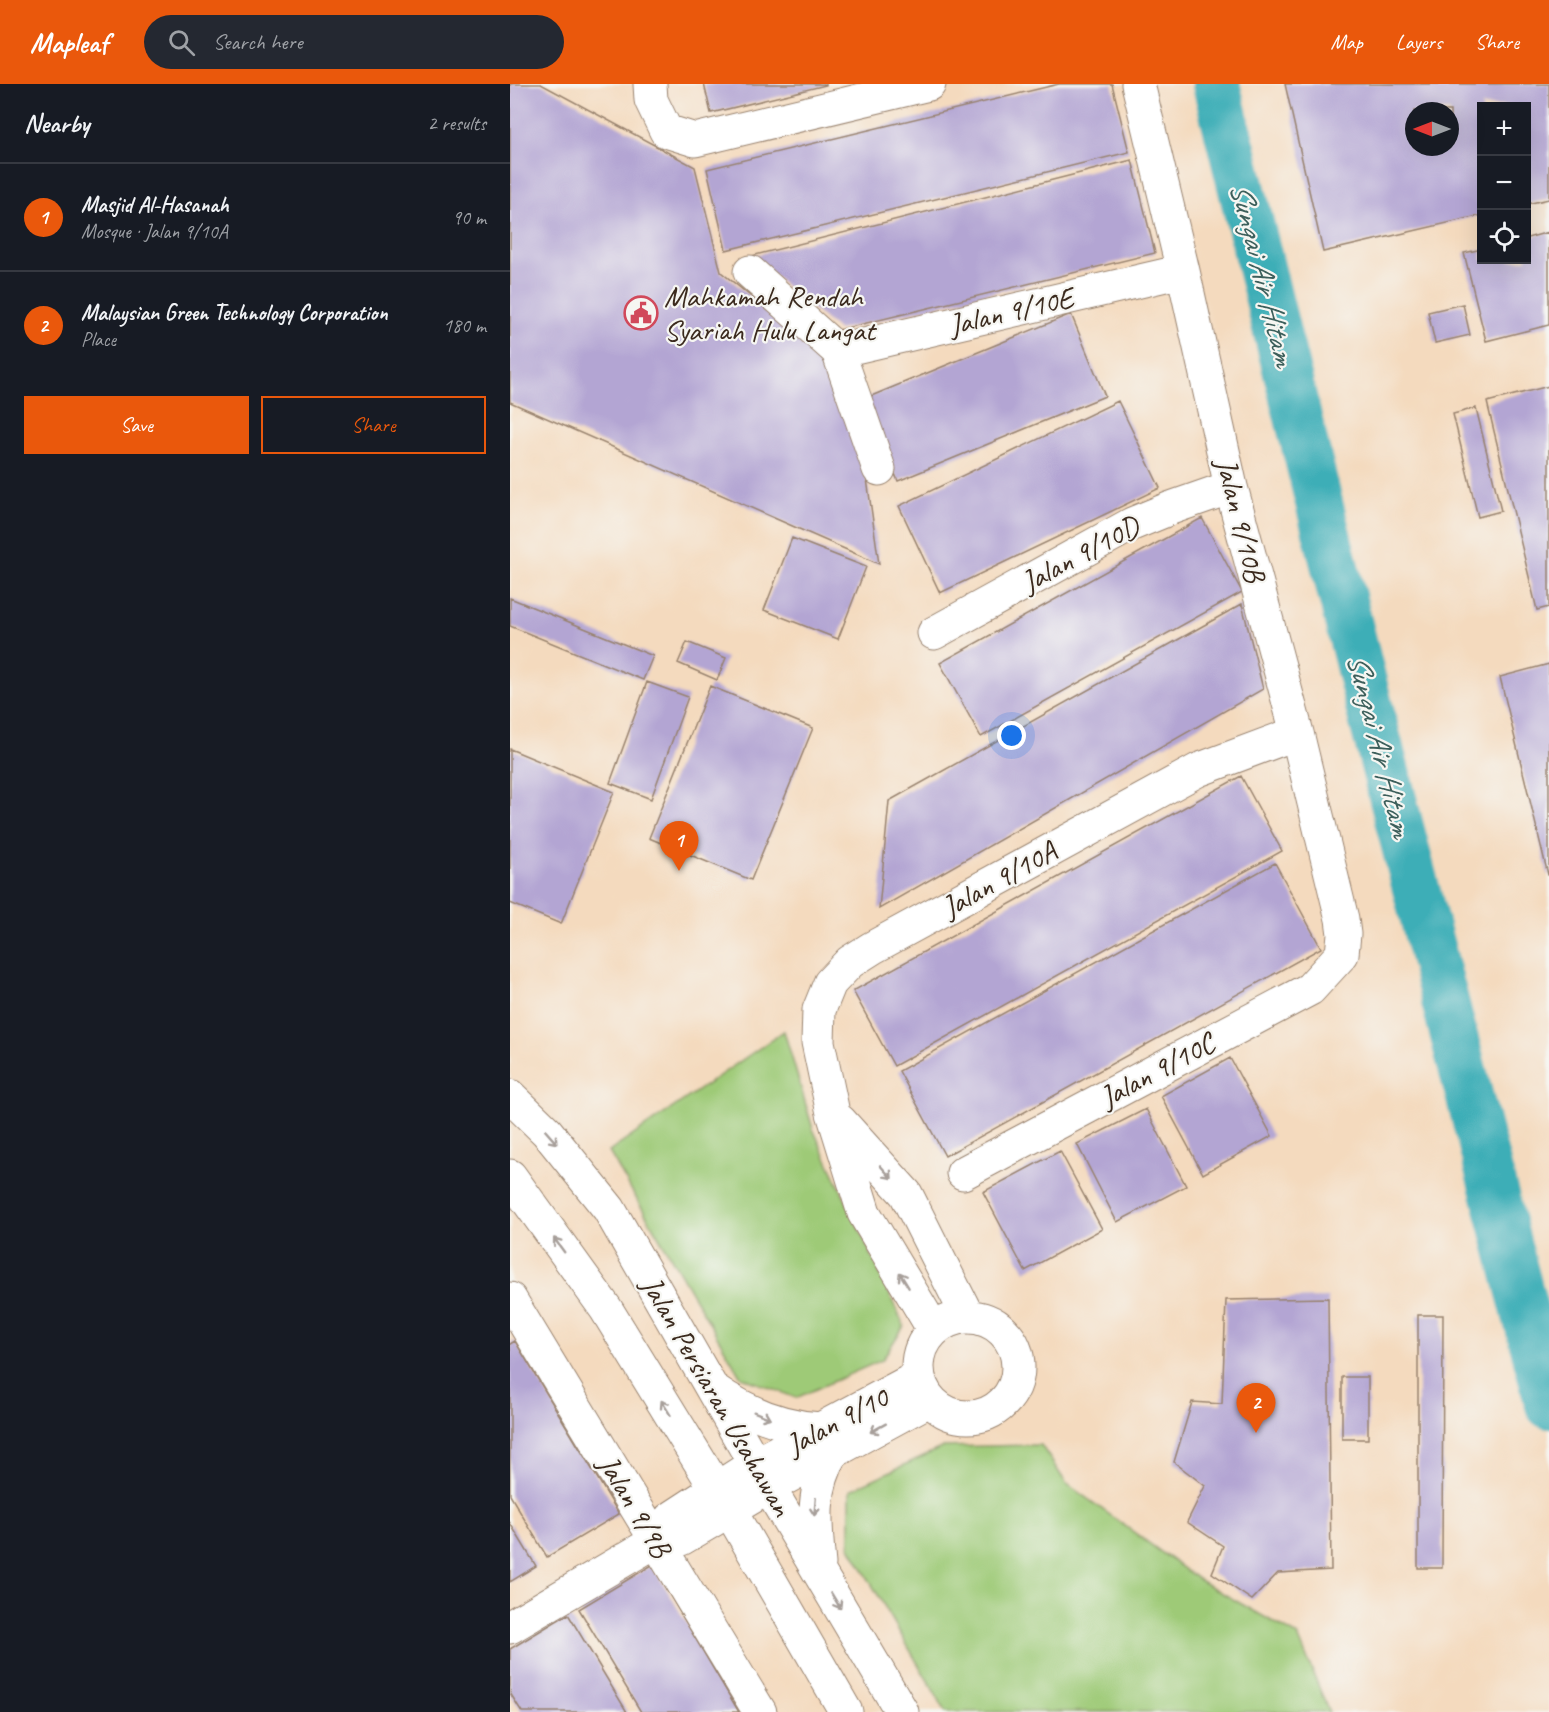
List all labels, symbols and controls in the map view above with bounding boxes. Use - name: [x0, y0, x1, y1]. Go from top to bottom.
- search box: [144, 15, 564, 69]
- text: Mapleaf: [30, 25, 108, 60]
- icon: search: [165, 26, 198, 59]
- text: Search here: [213, 28, 303, 56]
- text: Map: [1330, 29, 1363, 55]
- text: Layers: [1396, 29, 1442, 55]
- text: Share: [1475, 29, 1519, 55]
- north arrow: [1405, 102, 1459, 156]
- map controls: [1477, 102, 1531, 264]
- button: +: [1477, 102, 1531, 156]
- text: Nearby: [24, 107, 89, 140]
- text: 2 results: [427, 111, 486, 136]
- button: −: [1477, 156, 1531, 210]
- water label: Sungai Air Hitam: [1220, 178, 1306, 373]
- text: Masjid Al-Hasanah: [81, 191, 229, 219]
- text: 1: [39, 205, 48, 230]
- text: 90 m: [452, 205, 486, 230]
- button: locate: [1477, 210, 1531, 264]
- text: Mosque · Jalan 9/10A: [81, 219, 228, 244]
- place label: Mahkamah Rendah Syariah Hulu Langat: [664, 277, 878, 349]
- street label: Jalan 9/10E: [943, 277, 1081, 344]
- public building icon: Mahkamah Rendah Syariah Hulu Langat: [623, 295, 659, 331]
- text: Malaysian Green Technology Corporation: [81, 299, 388, 327]
- text: 2: [39, 313, 48, 338]
- text: 180 m: [443, 313, 486, 338]
- text: Place: [81, 327, 116, 352]
- button: Save: [24, 396, 249, 454]
- button: Share: [261, 396, 486, 454]
- street label: Jalan 9/10B: [1207, 452, 1275, 588]
- street label: Jalan 9/10D: [1013, 506, 1148, 602]
- water label: Sungai Air Hitam: [1337, 649, 1423, 844]
- your location: [997, 721, 1026, 750]
- pin: 1: [660, 822, 698, 871]
- street label: Jalan 9/10A: [933, 831, 1065, 927]
- street label: Jalan 9/10C: [1091, 1023, 1223, 1117]
- one-way arrow: [544, 1129, 558, 1144]
- one-way arrow: [879, 1164, 893, 1179]
- one-way arrow: [553, 1237, 565, 1253]
- street label: Jalan Persiaran Usahawan: [632, 1268, 802, 1524]
- one-way arrow: [897, 1272, 909, 1289]
- street label: Jalan 9/10: [778, 1377, 897, 1465]
- pin: 2: [1236, 1384, 1276, 1433]
- one-way arrow: [660, 1399, 673, 1416]
- one-way arrow: [753, 1410, 771, 1421]
- one-way arrow: [869, 1423, 887, 1434]
- street label: Jalan 9/9B: [589, 1446, 681, 1566]
- one-way arrow: [810, 1497, 821, 1517]
- one-way arrow: [831, 1592, 843, 1609]

